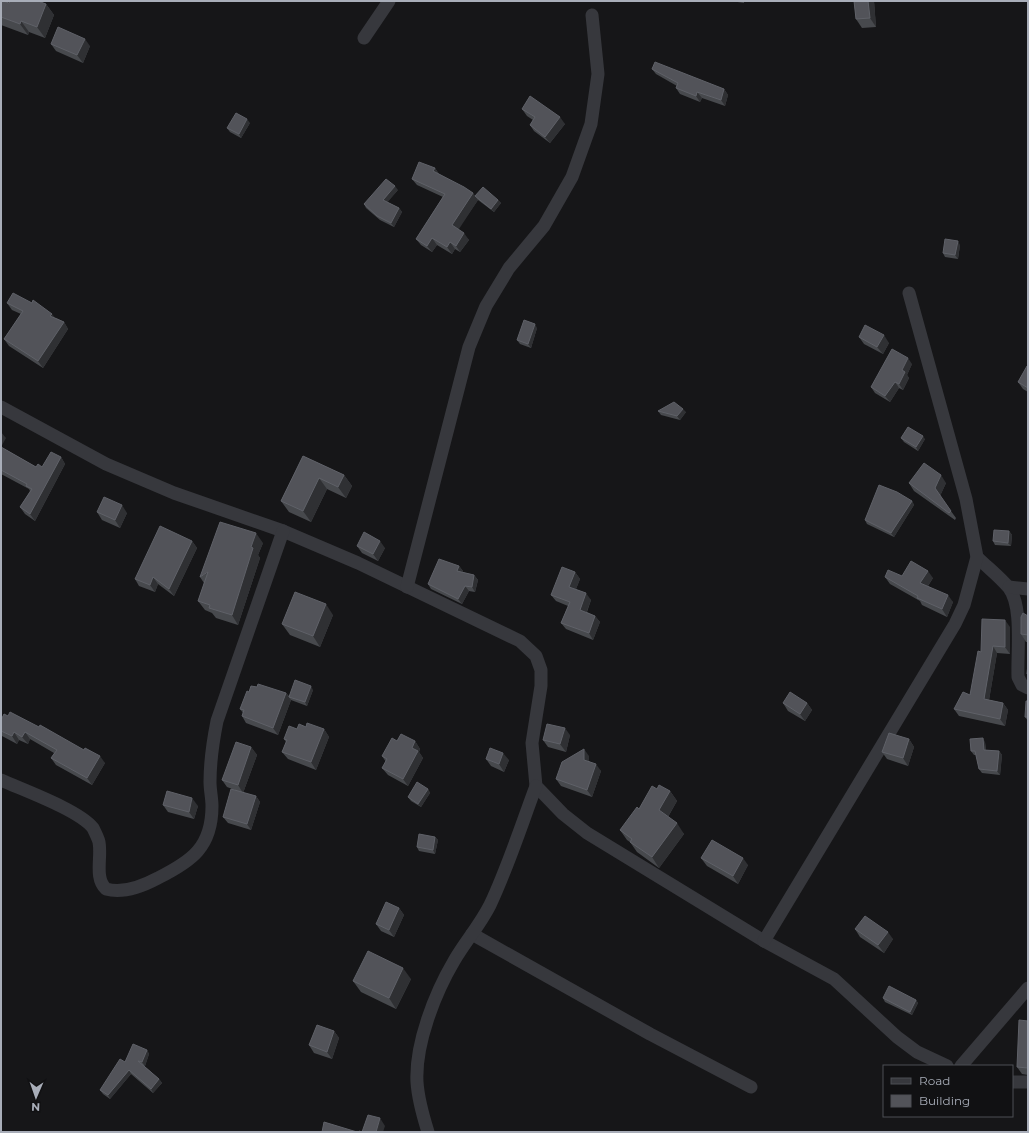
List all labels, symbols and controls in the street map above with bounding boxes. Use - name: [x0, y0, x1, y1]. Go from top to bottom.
- legend: [883, 1065, 1013, 1117]
- text: Road: [919, 1073, 950, 1088]
- north arrow: [16, 1077, 56, 1117]
- text: Building: [919, 1093, 970, 1108]
- text: N: [31, 1100, 40, 1114]

